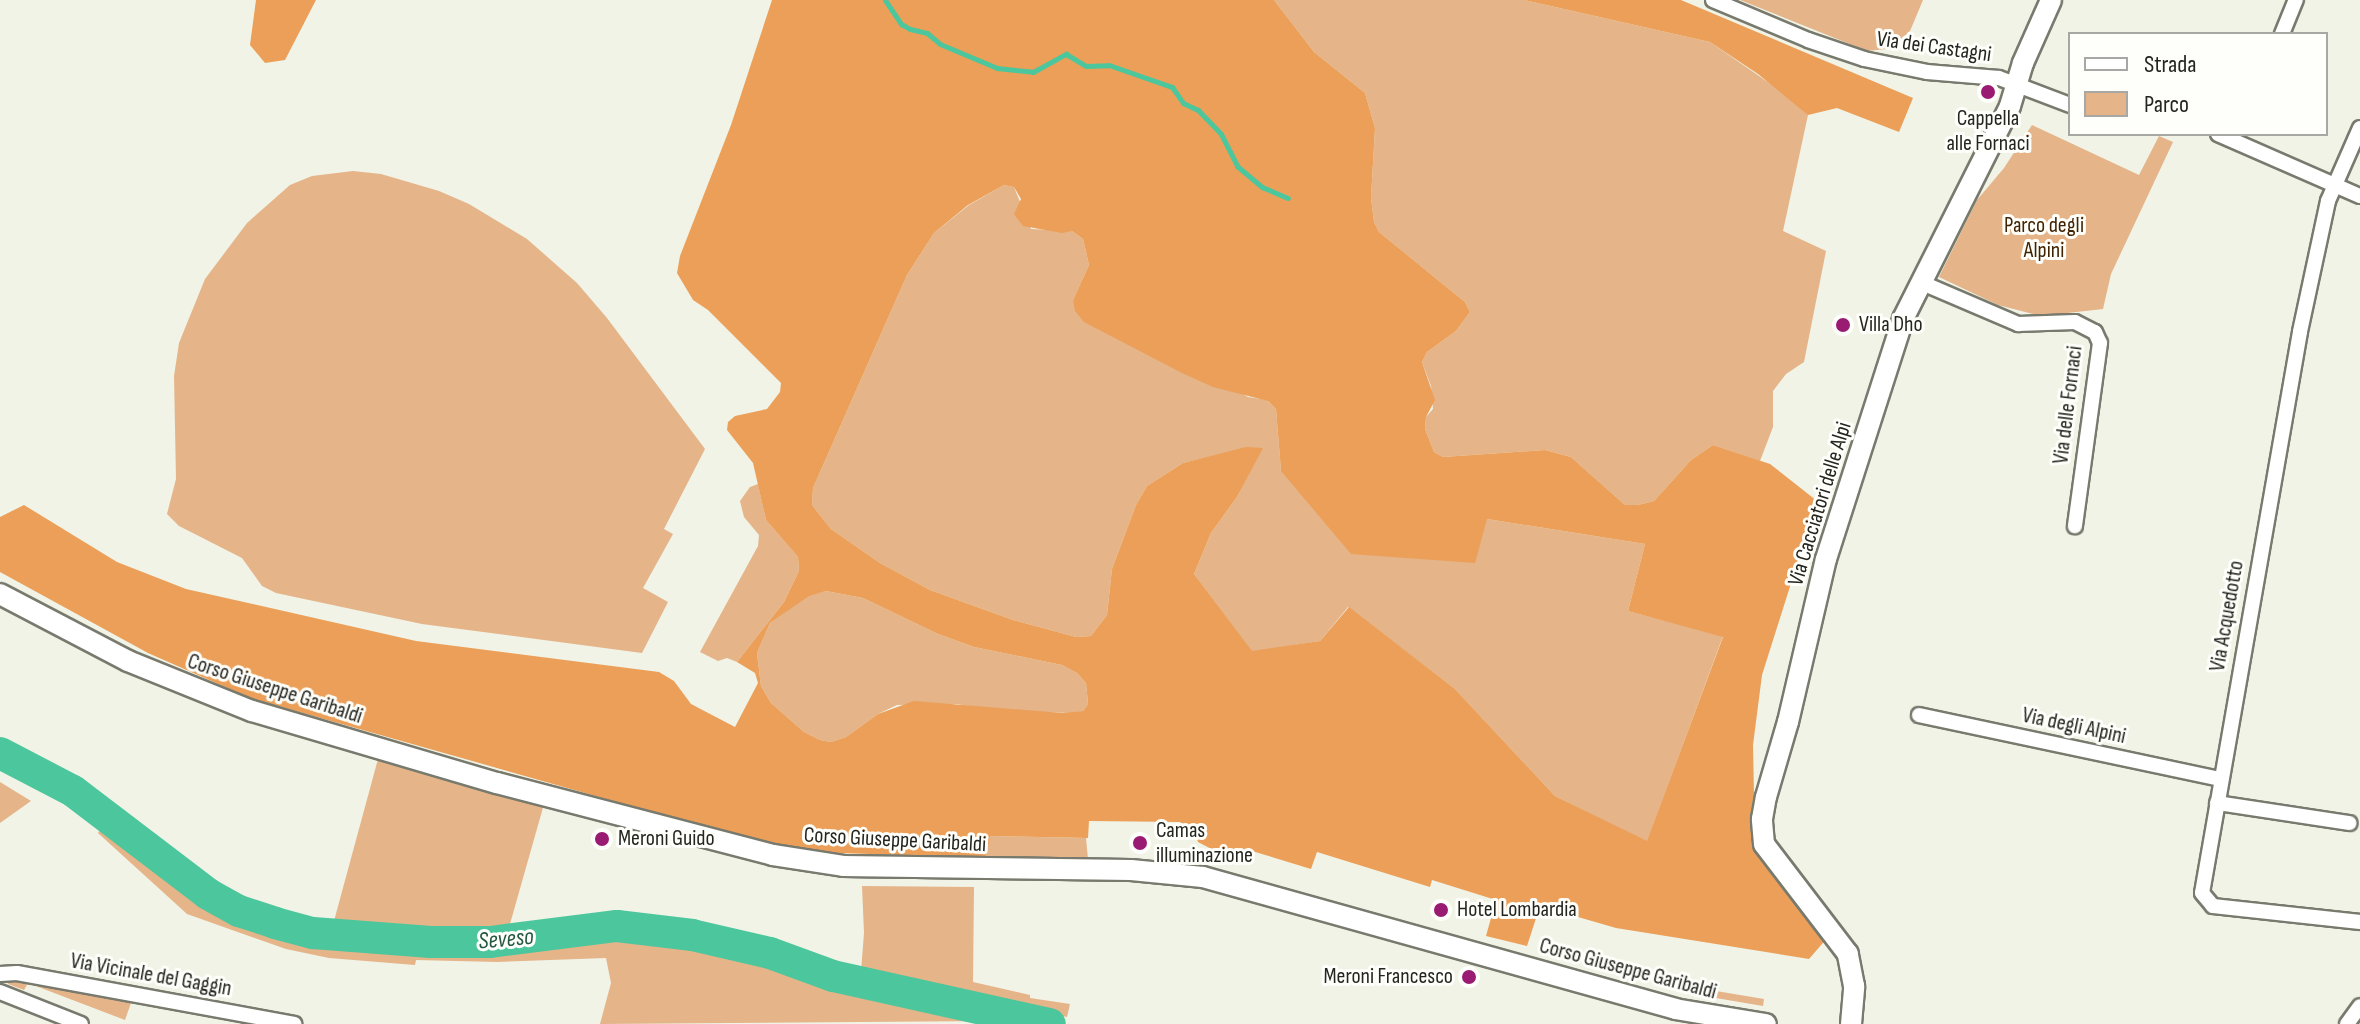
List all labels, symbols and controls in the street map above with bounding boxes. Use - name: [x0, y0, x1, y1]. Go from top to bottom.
- street label: Via dei Castagni: [1875, 26, 1993, 68]
- legend: [2068, 32, 2328, 136]
- text: Strada: [2144, 50, 2197, 79]
- marker: Cappella alle Fornaci: [1979, 83, 1997, 101]
- text: Parco: [2144, 90, 2189, 119]
- place label: Cappella alle Fornaci: [1946, 105, 2030, 156]
- park label: Parco degli Alpini: [2004, 212, 2084, 264]
- place label: Villa Dho: [1859, 312, 1923, 338]
- marker: Villa Dho: [1834, 316, 1852, 334]
- street label: Via delle Fornaci: [2048, 344, 2088, 466]
- street label: Via Cacciatori delle Alpi: [1783, 419, 1857, 589]
- street label: Via Acquedotto: [2204, 558, 2250, 674]
- street label: Corso Giuseppe Garibaldi: [184, 648, 366, 730]
- street label: Via degli Alpini: [2020, 702, 2128, 750]
- place label: Camas illuminazione: [1156, 817, 1253, 868]
- street label: Corso Giuseppe Garibaldi: [803, 822, 987, 858]
- place label: Meroni Guido: [618, 826, 715, 852]
- marker: Meroni Guido: [593, 830, 611, 848]
- marker: Camas illuminazione: [1131, 834, 1149, 852]
- place label: Hotel Lombardia: [1457, 897, 1577, 923]
- marker: Hotel Lombardia: [1432, 901, 1450, 919]
- water label: Seveso: [477, 922, 535, 956]
- street label: Corso Giuseppe Garibaldi: [1536, 933, 1720, 1005]
- street label: Via Vicinale del Gaggin: [68, 948, 234, 1002]
- place label: Meroni Francesco: [1324, 964, 1453, 990]
- marker: Meroni Francesco: [1460, 968, 1478, 986]

